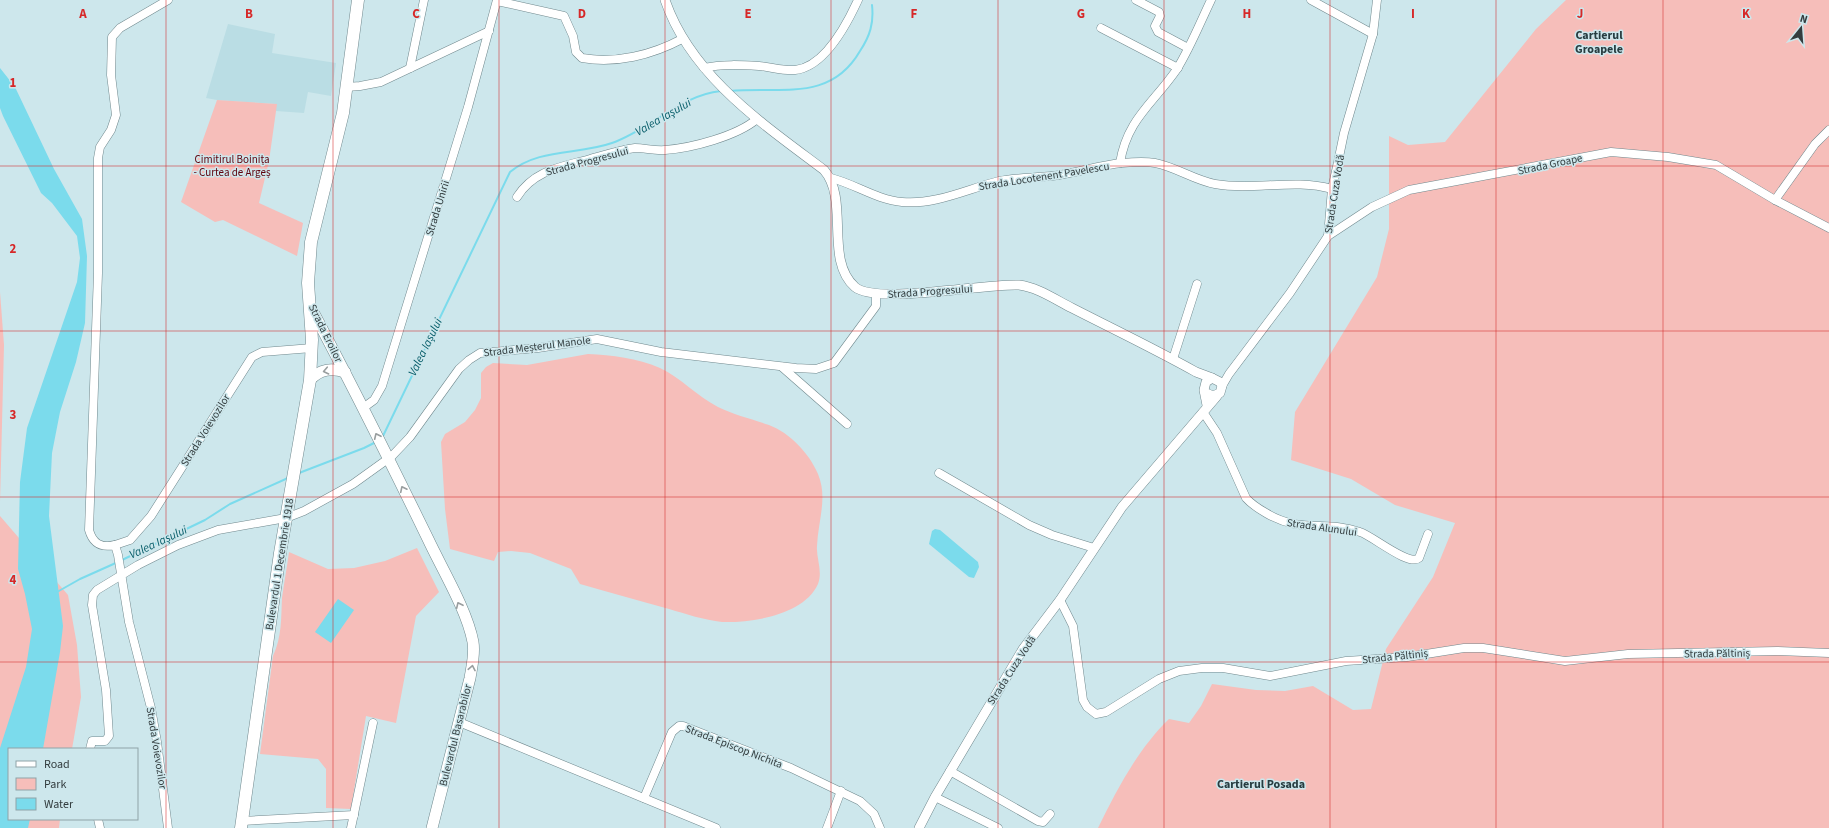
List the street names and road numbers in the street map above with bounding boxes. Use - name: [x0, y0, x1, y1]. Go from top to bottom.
- street label: Strada Progresului: [544, 143, 630, 180]
- street label: Strada Groape: [1516, 150, 1584, 179]
- street label: Strada Cuza Vodă: [1321, 154, 1348, 235]
- street label: Strada Locotenent Pavelescu: [978, 159, 1111, 194]
- street label: Strada Unirii: [422, 179, 453, 238]
- street label: Strada Progresului: [887, 281, 973, 302]
- street label: Strada Eroilor: [305, 302, 346, 365]
- street label: Strada Meșterul Manole: [483, 332, 592, 361]
- street label: Strada Voievozilor: [177, 391, 234, 469]
- street label: Bulevardul 1 Decembrie 1918: [262, 497, 297, 631]
- street label: Strada Alunului: [1286, 515, 1358, 540]
- street label: Strada Cuza Vodă: [983, 633, 1039, 708]
- street label: Strada Păltiniș: [1684, 645, 1751, 662]
- street label: Strada Păltiniș: [1361, 646, 1429, 667]
- street label: Bulevardul Basarabilor: [436, 682, 475, 788]
- street label: Strada Voievozilor: [143, 706, 170, 790]
- street label: Strada Episcop Nichita: [683, 721, 785, 772]

